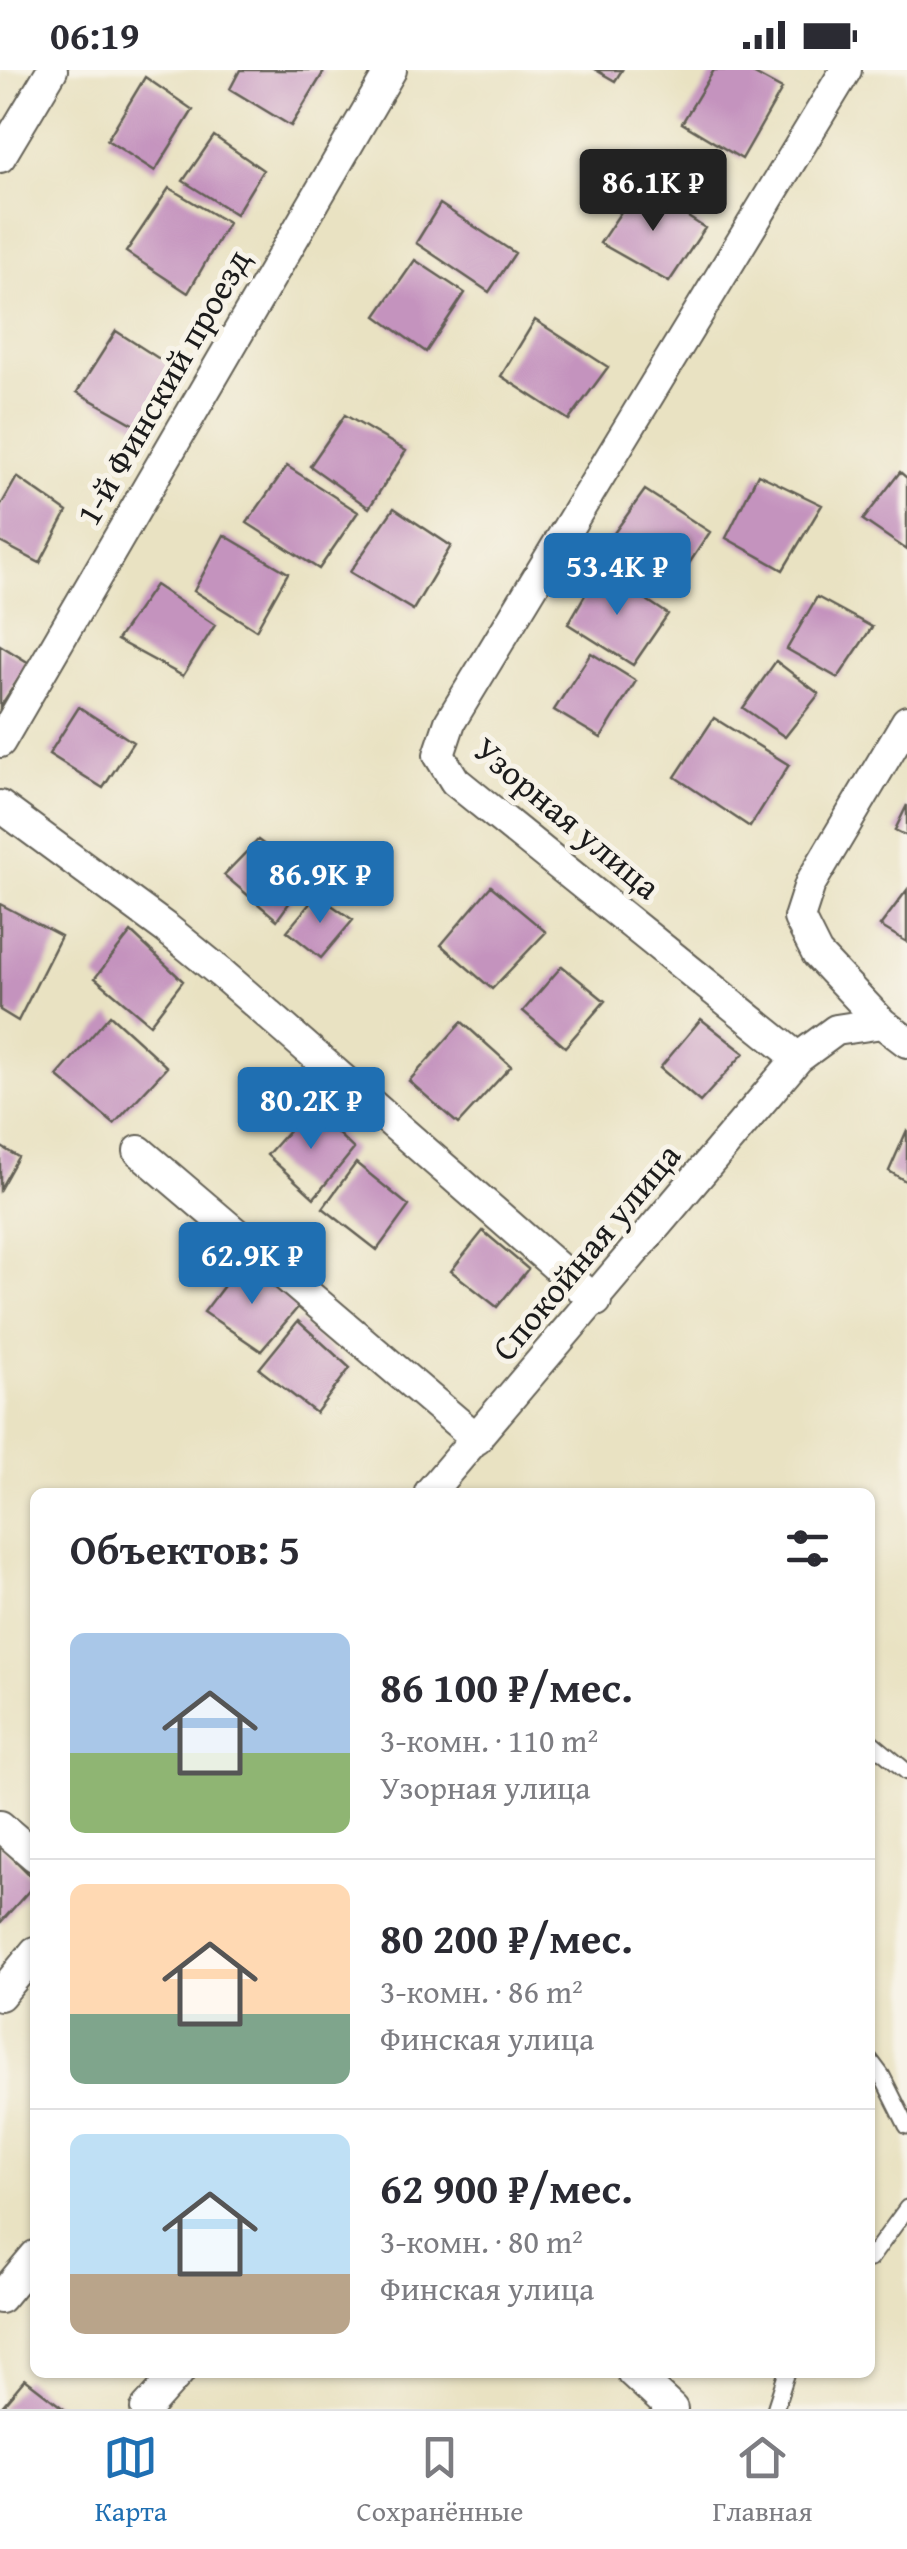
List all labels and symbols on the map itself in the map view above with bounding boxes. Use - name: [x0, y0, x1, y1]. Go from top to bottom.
- pin: 86.1K ₽: [561, 149, 745, 234]
- street label: 1-й Финский проезд: [63, 239, 263, 534]
- pin: 53.4K ₽: [525, 533, 709, 618]
- street label: Узорная улица: [463, 724, 672, 911]
- pin: 86.9K ₽: [228, 841, 412, 926]
- pin: 80.2K ₽: [219, 1067, 403, 1152]
- street label: Спокойная улица: [479, 1131, 692, 1372]
- pin: 62.9K ₽: [160, 1222, 344, 1307]

